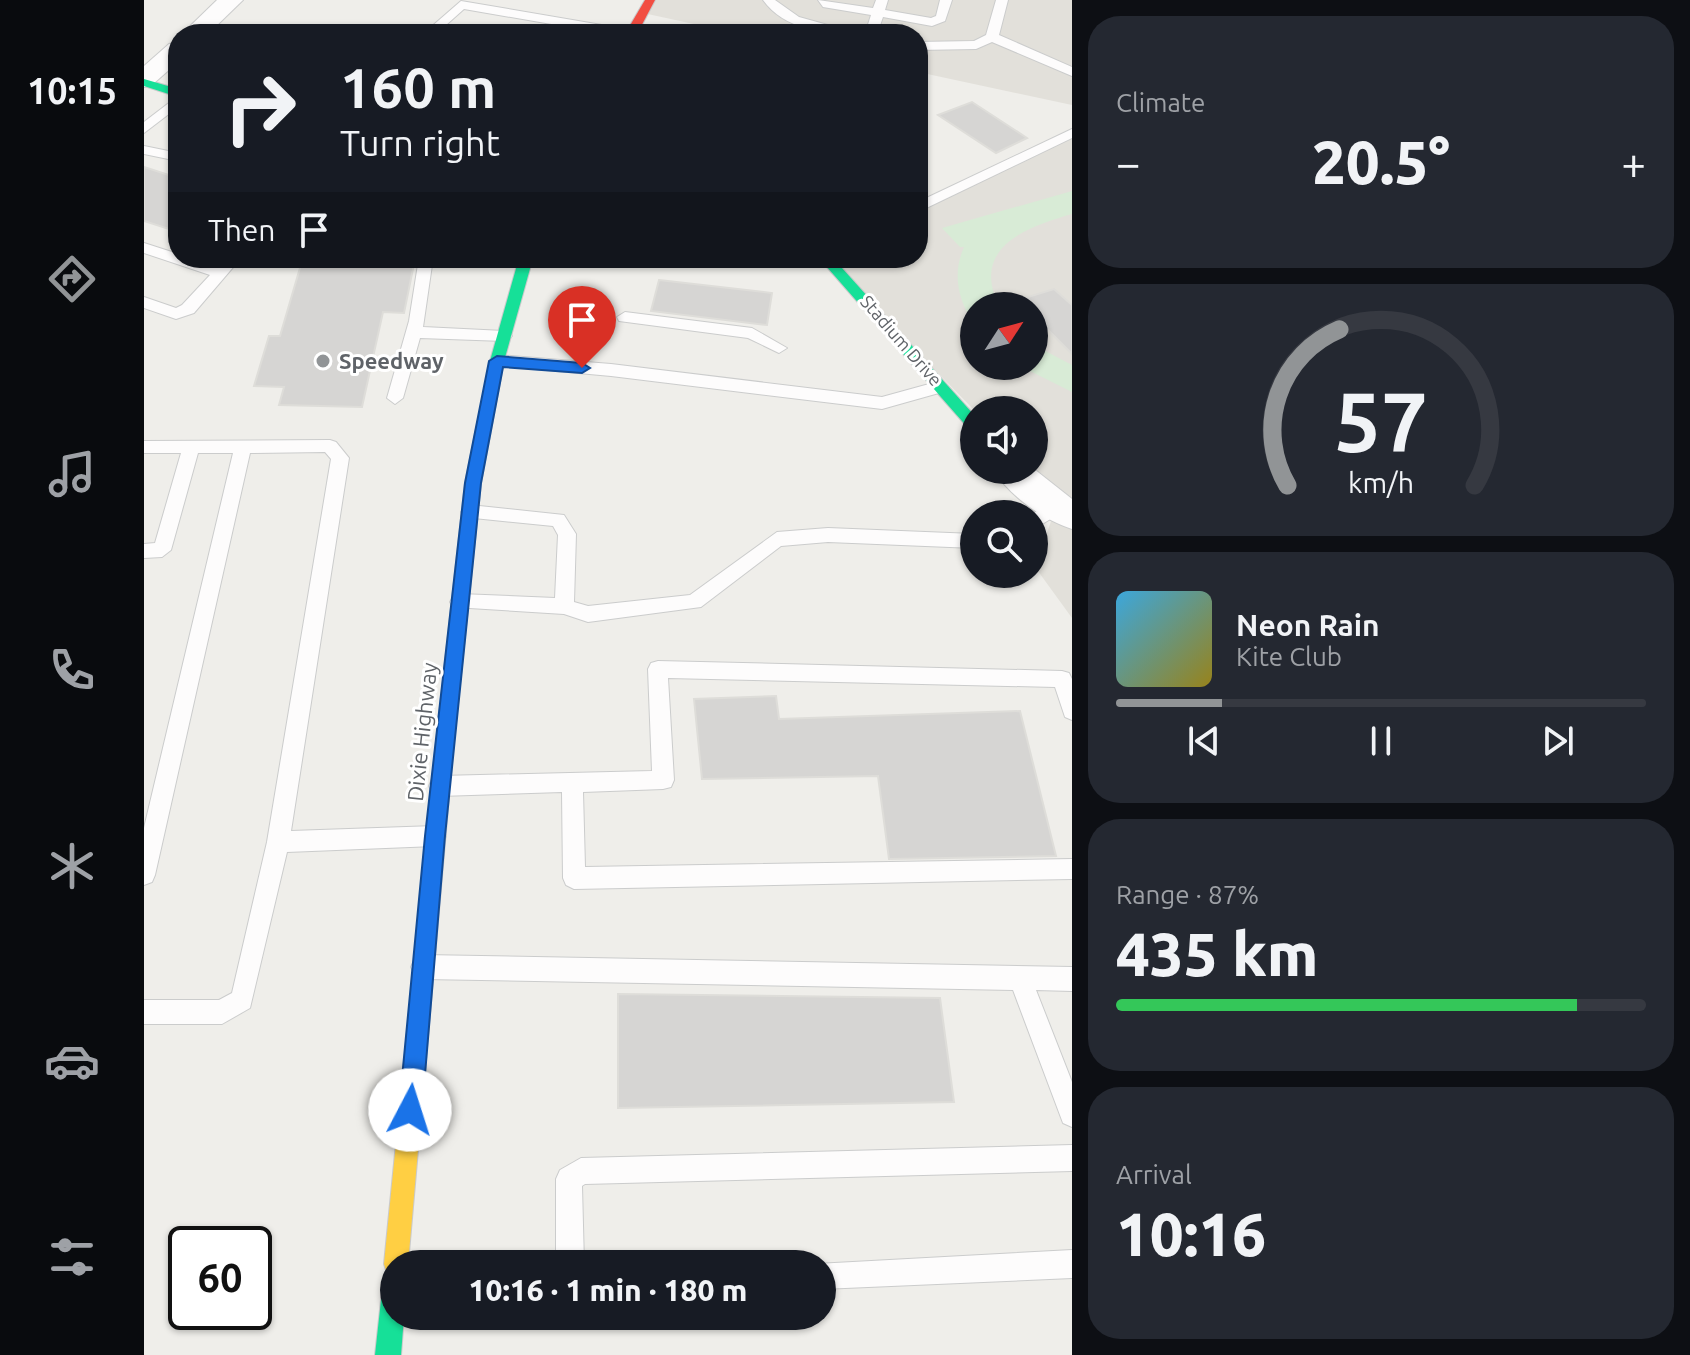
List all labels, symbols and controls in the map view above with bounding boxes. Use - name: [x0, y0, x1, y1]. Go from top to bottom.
- icon: right: [208, 56, 312, 160]
- text: 160 m: [340, 56, 496, 119]
- text: 10:15: [27, 70, 117, 111]
- text: Climate: [1116, 88, 1205, 117]
- text: Turn right: [340, 122, 500, 163]
- text: 20.5°: [1312, 128, 1450, 195]
- text: −: [1116, 138, 1141, 187]
- text: +: [1621, 138, 1646, 187]
- icon: arrive: [292, 208, 336, 252]
- text: Then: [208, 213, 276, 247]
- icon: directions: [44, 251, 100, 307]
- pin: [548, 286, 616, 368]
- street label: Stadium Drive: [857, 291, 946, 390]
- north arrow: [960, 292, 1048, 380]
- map controls: [960, 292, 1048, 588]
- icon: arrive: [560, 298, 604, 342]
- place label: Speedway: [339, 348, 444, 373]
- marker: Speedway: [314, 352, 332, 370]
- text: 57: [1334, 373, 1428, 467]
- button: sound: [960, 396, 1048, 484]
- icon: music: [44, 446, 100, 502]
- text: km/h: [1348, 466, 1414, 498]
- button: search: [960, 500, 1048, 588]
- text: Neon Rain: [1236, 608, 1380, 642]
- icon: phone: [44, 642, 100, 698]
- text: Kite Club: [1236, 642, 1342, 671]
- street label: Dixie Highway: [402, 661, 441, 803]
- icon: previous: [1182, 719, 1226, 763]
- icon: pause: [1359, 719, 1403, 763]
- icon: next: [1536, 719, 1580, 763]
- icon: climate: [44, 838, 100, 894]
- text: Range · 87%: [1116, 880, 1259, 909]
- text: 435 km: [1116, 920, 1318, 987]
- icon: car: [44, 1033, 100, 1089]
- position arrow: [368, 1068, 452, 1152]
- text: Arrival: [1116, 1160, 1192, 1189]
- text: 10:16: [1116, 1200, 1266, 1267]
- speed limit sign: 60: [168, 1226, 272, 1330]
- icon: filters: [44, 1229, 100, 1285]
- text: 10:16 · 1 min · 180 m: [469, 1273, 747, 1307]

